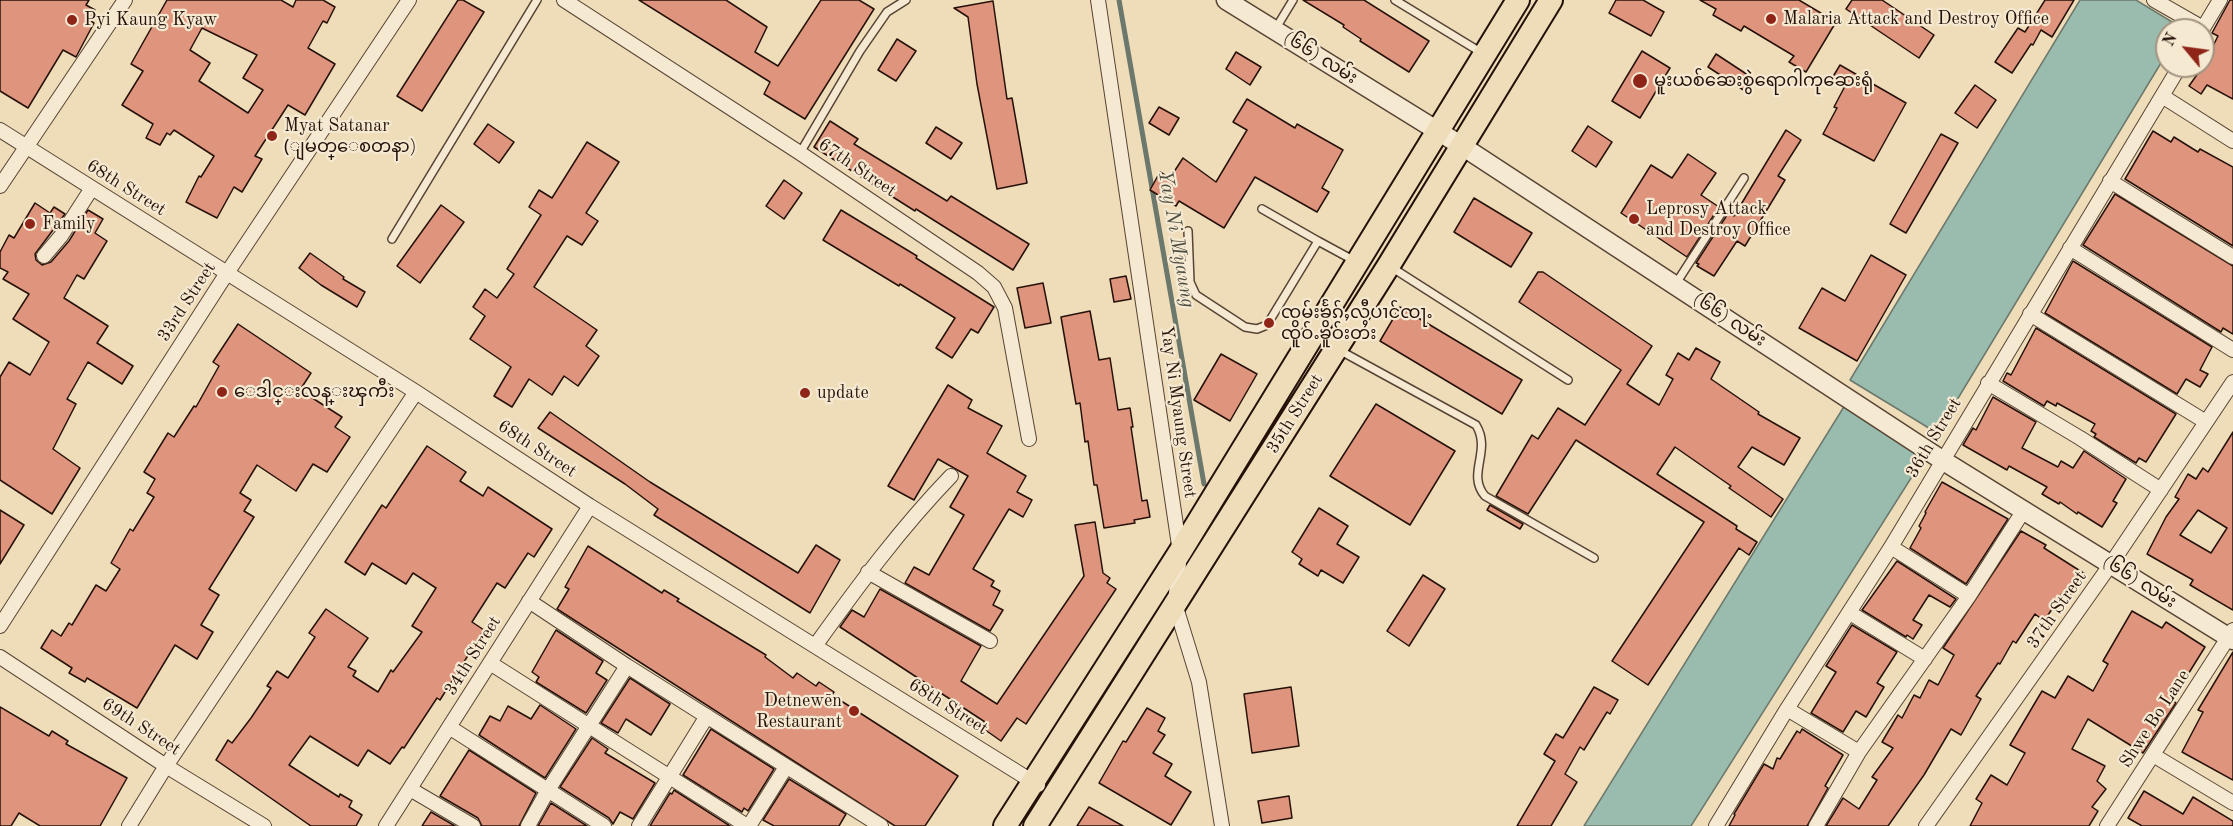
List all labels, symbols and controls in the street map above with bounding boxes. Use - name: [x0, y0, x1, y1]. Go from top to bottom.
- place label: Malaria Attack and Destroy Office: [1783, 8, 2049, 30]
- place label: Pyi Kaung Kyaw: [84, 9, 217, 31]
- marker: Malaria Attack and Destroy Office: [1764, 12, 1778, 26]
- marker: Pyi Kaung Kyaw: [65, 13, 79, 27]
- north arrow: [2155, 18, 2215, 78]
- street label: (၆၆) လမ်း: [1279, 27, 1361, 89]
- text: N: [2161, 31, 2181, 49]
- place label: မူးယစ်ဆေးစွဲရောဂါကုဆေးရုံ: [1654, 70, 1873, 92]
- marker: မူးယစ်ဆေးစွဲရောဂါကုဆေးရုံ: [1631, 72, 1649, 90]
- place label: Myat Satanar (ျမတ္ေစတနာ): [284, 115, 416, 158]
- marker: Myat Satanar (ျမတ္ေစတနာ): [265, 129, 279, 143]
- street label: 67th Street: [814, 134, 900, 202]
- street label: 68th Street: [82, 155, 170, 221]
- water label: Yay Ni Myaung: [1152, 168, 1200, 310]
- place label: Leprosy Attack and Destroy Office: [1646, 198, 1791, 240]
- marker: Leprosy Attack and Destroy Office: [1627, 212, 1641, 226]
- place label: Family: [42, 213, 95, 235]
- marker: Family: [23, 217, 37, 231]
- street label: 33rd Street: [153, 258, 221, 346]
- street label: (၆၆) လမ်း: [1688, 288, 1770, 352]
- place label: ၸုမ်းၶႅၵ်ႇလီပၢင်ၸႃႉ ၸိူဝ်ႉၶိူဝ်းတႆး: [1281, 302, 1433, 344]
- marker: ၸုမ်းၶႅၵ်ႇလီပၢင်ၸႃႉ ၸိူဝ်ႉၶိူဝ်းတႆး: [1262, 316, 1276, 330]
- street label: Yay Ni Myaung Street: [1155, 325, 1201, 499]
- street label: 35th Street: [1262, 370, 1328, 458]
- place label: ေဒါင္းလန္းၾကီး: [234, 381, 394, 403]
- place label: update: [817, 382, 869, 404]
- marker: ေဒါင္းလန္းၾကီး: [215, 385, 229, 399]
- marker: update: [798, 386, 812, 400]
- street label: 36th Street: [1902, 394, 1966, 482]
- street label: 68th Street: [493, 416, 581, 482]
- street label: (၆၆) လမ်း: [2098, 551, 2180, 613]
- street label: 37th Street: [2022, 567, 2092, 653]
- street label: 34th Street: [440, 612, 506, 700]
- street label: Shwe Bo Lane: [2115, 666, 2195, 772]
- street label: 68th Street: [904, 674, 992, 740]
- place label: Detnewēn Restaurant: [756, 690, 842, 732]
- street label: 69th Street: [97, 694, 185, 760]
- marker: Detnewēn Restaurant: [847, 704, 861, 718]

